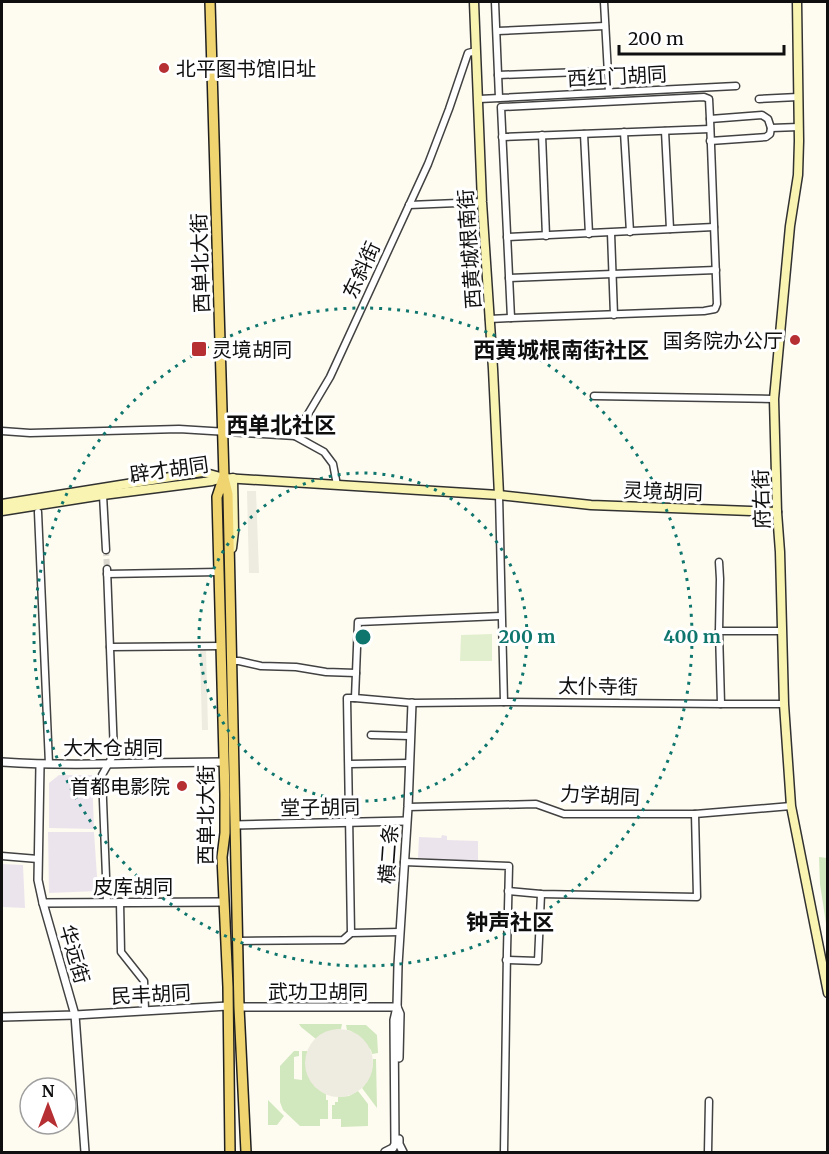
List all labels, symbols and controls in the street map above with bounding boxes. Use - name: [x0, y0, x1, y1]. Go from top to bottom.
- scale bar: [619, 18, 784, 56]
- text: 200 m: [628, 27, 684, 50]
- place label: 北平图书馆旧址: [176, 56, 316, 81]
- marker: 北平图书馆旧址: [157, 61, 171, 75]
- street label: 西红门胡同: [566, 61, 668, 91]
- street label: 西黄城根南街: [452, 188, 486, 310]
- street label: 西单北大街: [186, 213, 214, 313]
- street label: 东斜街: [337, 238, 385, 302]
- place label: 国务院办公厅: [663, 328, 783, 353]
- marker: 国务院办公厅: [788, 333, 802, 347]
- district label: 西黄城根南街社区: [473, 336, 649, 364]
- place label: 灵境胡同: [212, 337, 292, 362]
- marker: 灵境胡同: [190, 340, 208, 358]
- district label: 西单北社区: [226, 411, 336, 439]
- street label: 辟才胡同: [128, 451, 210, 487]
- street label: 府右街: [747, 469, 775, 529]
- street label: 灵境胡同: [623, 477, 703, 505]
- text: 200 m: [499, 625, 555, 648]
- text: 400 m: [663, 625, 721, 648]
- centre of rings: [353, 627, 373, 647]
- street label: 太仆寺街: [558, 673, 638, 699]
- street label: 大木仓胡同: [63, 735, 163, 760]
- street label: 西单北大街: [193, 765, 218, 865]
- place label: 首都电影院: [70, 774, 170, 799]
- marker: 首都电影院: [175, 779, 189, 793]
- street label: 力学胡同: [559, 780, 641, 810]
- street label: 堂子胡同: [280, 794, 360, 820]
- street label: 横二条: [373, 823, 403, 885]
- street label: 皮库胡同: [93, 874, 173, 899]
- district label: 钟声社区: [466, 908, 554, 936]
- street label: 华远街: [55, 922, 95, 986]
- street label: 民丰胡同: [110, 979, 192, 1009]
- street label: 武功卫胡同: [268, 979, 368, 1004]
- north arrow: [18, 1076, 78, 1136]
- text: N: [42, 1081, 55, 1101]

